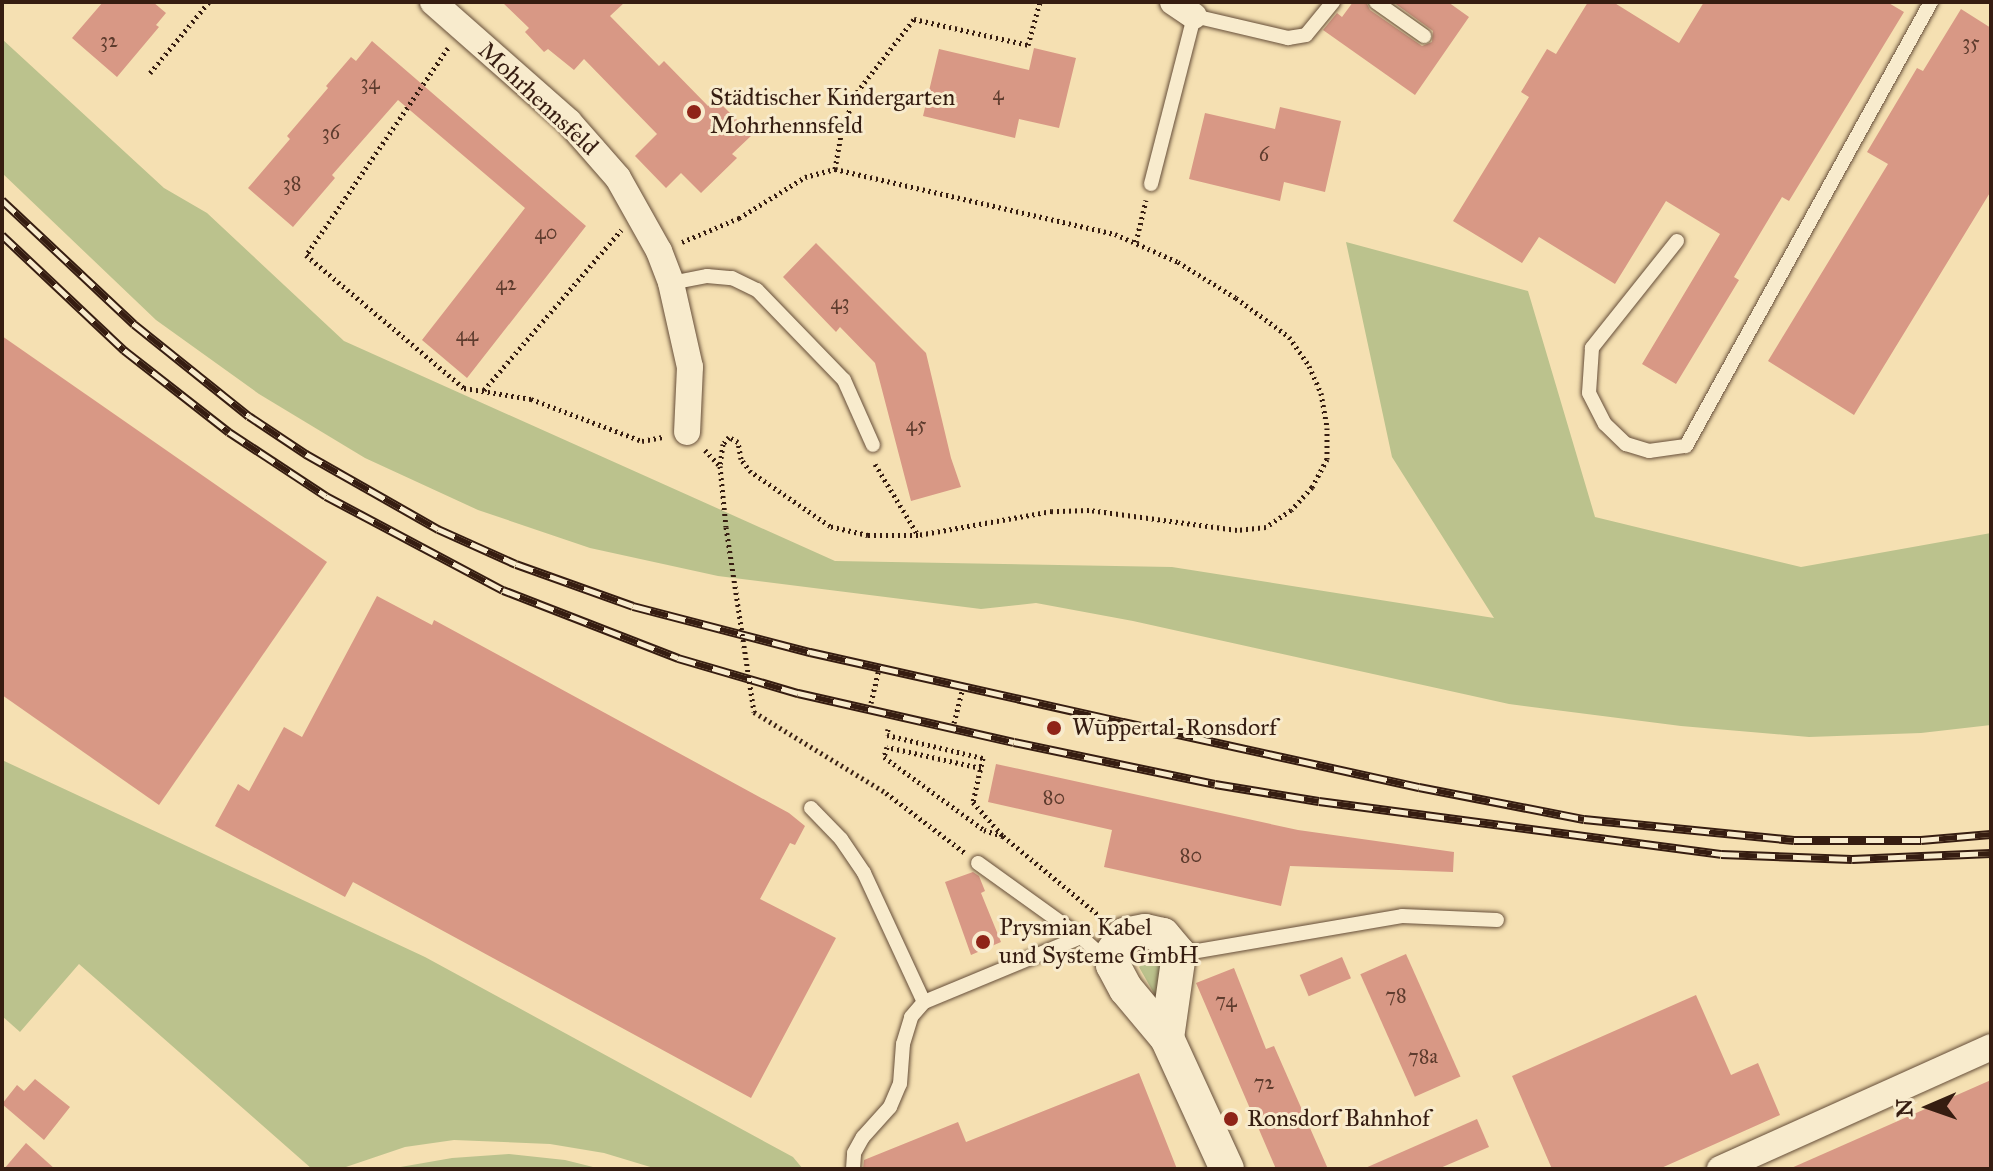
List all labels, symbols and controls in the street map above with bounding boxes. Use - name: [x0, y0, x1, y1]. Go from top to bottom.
- house number: 32: [100, 28, 118, 52]
- house number: 35: [1962, 30, 1980, 54]
- street label: Mohrhennsfeld: [472, 36, 604, 162]
- house number: 34: [360, 70, 380, 94]
- house number: 4: [992, 81, 1004, 105]
- place label: Städtischer Kindergarten Mohrhennsfeld: [710, 84, 955, 140]
- marker: Städtischer Kindergarten Mohrhennsfeld: [685, 103, 703, 121]
- house number: 36: [322, 120, 340, 144]
- house number: 6: [1259, 142, 1269, 166]
- house number: 38: [283, 171, 301, 195]
- house number: 40: [535, 220, 557, 244]
- house number: 42: [495, 271, 517, 295]
- house number: 43: [830, 290, 850, 314]
- house number: 44: [456, 322, 478, 346]
- house number: 45: [906, 412, 926, 436]
- place label: Wuppertal-Ronsdorf: [1072, 714, 1277, 742]
- marker: Wuppertal-Ronsdorf: [1043, 717, 1065, 739]
- house number: 80: [1043, 785, 1065, 809]
- house number: 80: [1180, 843, 1202, 867]
- place label: Prysmian Kabel und Systeme GmbH: [999, 914, 1199, 970]
- marker: Prysmian Kabel und Systeme GmbH: [974, 933, 992, 951]
- house number: 78: [1385, 983, 1407, 1007]
- house number: 74: [1215, 988, 1237, 1012]
- house number: 78a: [1408, 1044, 1438, 1068]
- north arrow: [1889, 1067, 1969, 1147]
- house number: 72: [1254, 1070, 1274, 1094]
- text: N: [1891, 1098, 1918, 1118]
- place label: Ronsdorf Bahnhof: [1247, 1105, 1430, 1133]
- marker: Ronsdorf Bahnhof: [1222, 1110, 1240, 1128]

